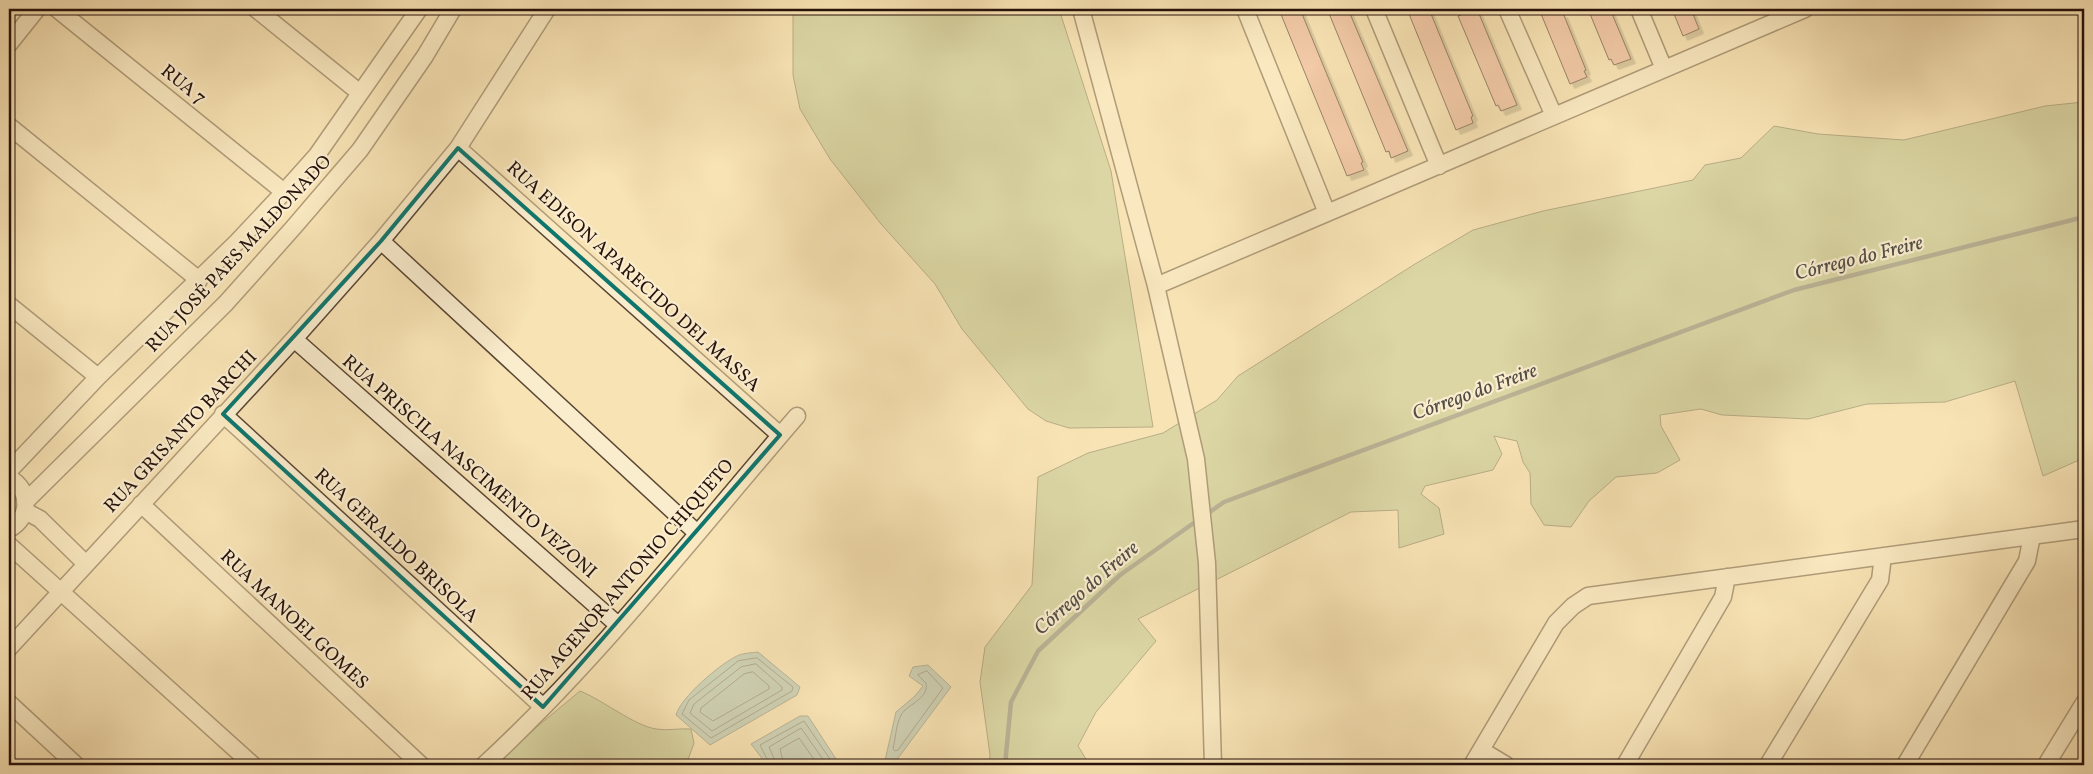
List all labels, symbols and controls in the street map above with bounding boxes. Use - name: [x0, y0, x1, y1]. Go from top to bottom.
- street label: RUA 7: [155, 59, 211, 111]
- street label: RUA JOSÉ PAES MALDONADO: [140, 149, 338, 359]
- street label: RUA EDISON APARECIDO DEL MASSA: [500, 156, 766, 398]
- water label: Córrego do Freire: [1792, 229, 1927, 288]
- street label: RUA GRISANTO BARCHI: [99, 345, 263, 519]
- street label: RUA PRISCILA NASCIMENTO VEZONI: [336, 349, 602, 585]
- water label: Córrego do Freire: [1409, 357, 1542, 429]
- street label: RUA AGENOR ANTONIO CHIQUETO: [516, 454, 740, 706]
- street label: RUA GERALDO BRISOLA: [308, 463, 484, 629]
- water label: Córrego do Freire: [1028, 535, 1146, 643]
- street label: RUA MANOEL GOMES: [214, 544, 374, 696]

